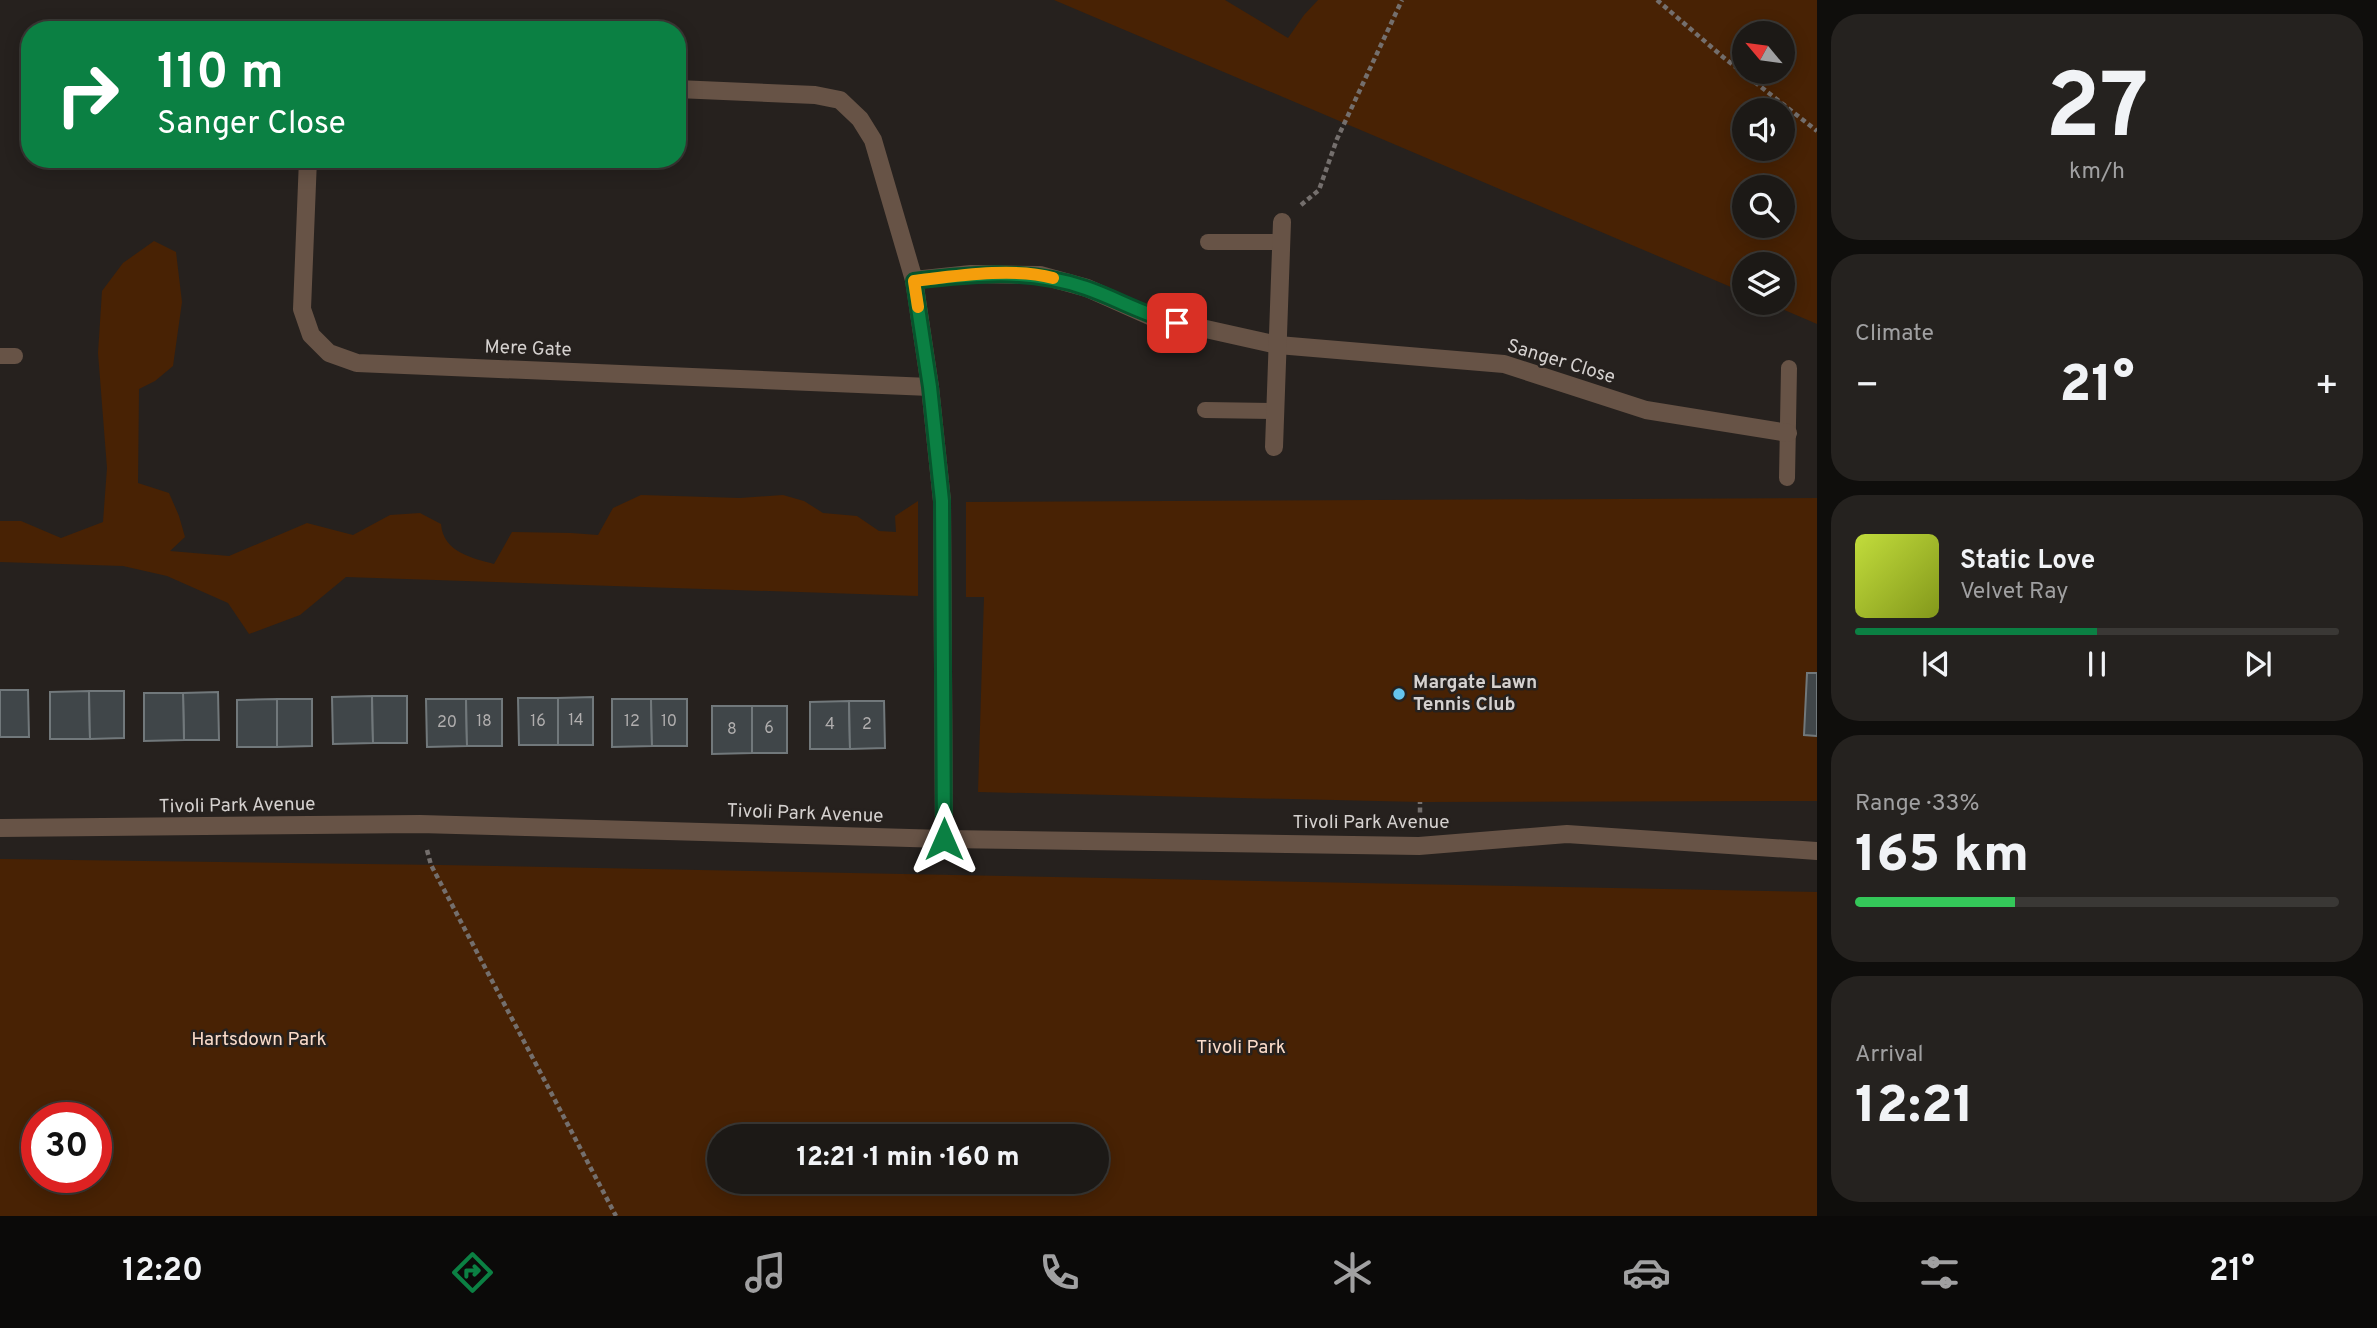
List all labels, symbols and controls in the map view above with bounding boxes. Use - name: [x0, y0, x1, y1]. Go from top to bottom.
- north arrow: [1732, 21, 1796, 84]
- map controls: [1732, 21, 1795, 315]
- text: 110 m: [157, 44, 284, 106]
- icon: right: [42, 49, 133, 140]
- text: 27: [2045, 55, 2149, 170]
- button: sound: [1732, 98, 1795, 161]
- text: Sanger Close: [157, 105, 346, 145]
- text: km/h: [2069, 158, 2125, 187]
- button: search: [1732, 175, 1795, 238]
- button: layers: [1732, 252, 1795, 315]
- pin: [1147, 293, 1207, 353]
- icon: arrive: [1158, 304, 1196, 342]
- text: Climate: [1855, 320, 1934, 349]
- street label: Sanger Close: [1504, 334, 1618, 390]
- street label: Mere Gate: [484, 335, 572, 363]
- text: 21°: [2060, 354, 2134, 420]
- text: −: [1855, 363, 1880, 412]
- text: +: [2314, 363, 2339, 412]
- text: Static Love: [1960, 545, 2095, 578]
- text: Velvet Ray: [1960, 578, 2068, 607]
- icon: previous: [1917, 645, 1955, 683]
- icon: pause: [2078, 645, 2116, 683]
- icon: next: [2239, 645, 2277, 683]
- place label: Margate Lawn Tennis Club: [1413, 671, 1537, 717]
- marker: Margate Lawn Tennis Club: [1391, 686, 1407, 702]
- house number: 14: [568, 711, 584, 731]
- house number: 18: [476, 712, 492, 732]
- house number: 16: [530, 712, 546, 732]
- house number: 12: [624, 712, 640, 732]
- house number: 10: [661, 712, 677, 732]
- house number: 20: [437, 713, 457, 733]
- house number: 4: [825, 715, 835, 735]
- house number: 2: [862, 715, 872, 735]
- house number: 6: [764, 719, 774, 739]
- house number: 8: [727, 720, 737, 740]
- text: Range · 33%: [1855, 790, 1979, 819]
- street label: Tivoli Park Avenue: [158, 793, 316, 819]
- street label: Tivoli Park Avenue: [726, 799, 884, 829]
- position arrow: [907, 802, 981, 876]
- street label: Tivoli Park Avenue: [1293, 811, 1449, 835]
- text: 165 km: [1855, 824, 2029, 890]
- park label: Hartsdown Park: [191, 1028, 327, 1052]
- park label: Tivoli Park: [1196, 1036, 1286, 1060]
- text: Arrival: [1855, 1041, 1924, 1070]
- text: 12:21: [1855, 1075, 1974, 1141]
- speed limit sign: 30: [21, 1102, 112, 1193]
- text: 12:21 · 1 min · 160 m: [796, 1142, 1020, 1175]
- icon: directions: [448, 1248, 497, 1297]
- icon: music: [741, 1248, 790, 1297]
- icon: phone: [1035, 1248, 1084, 1297]
- icon: climate: [1328, 1248, 1377, 1297]
- icon: car: [1622, 1248, 1671, 1297]
- icon: filters: [1915, 1248, 1964, 1297]
- text: 12:20: [122, 1252, 203, 1292]
- text: 21°: [2209, 1252, 2255, 1292]

